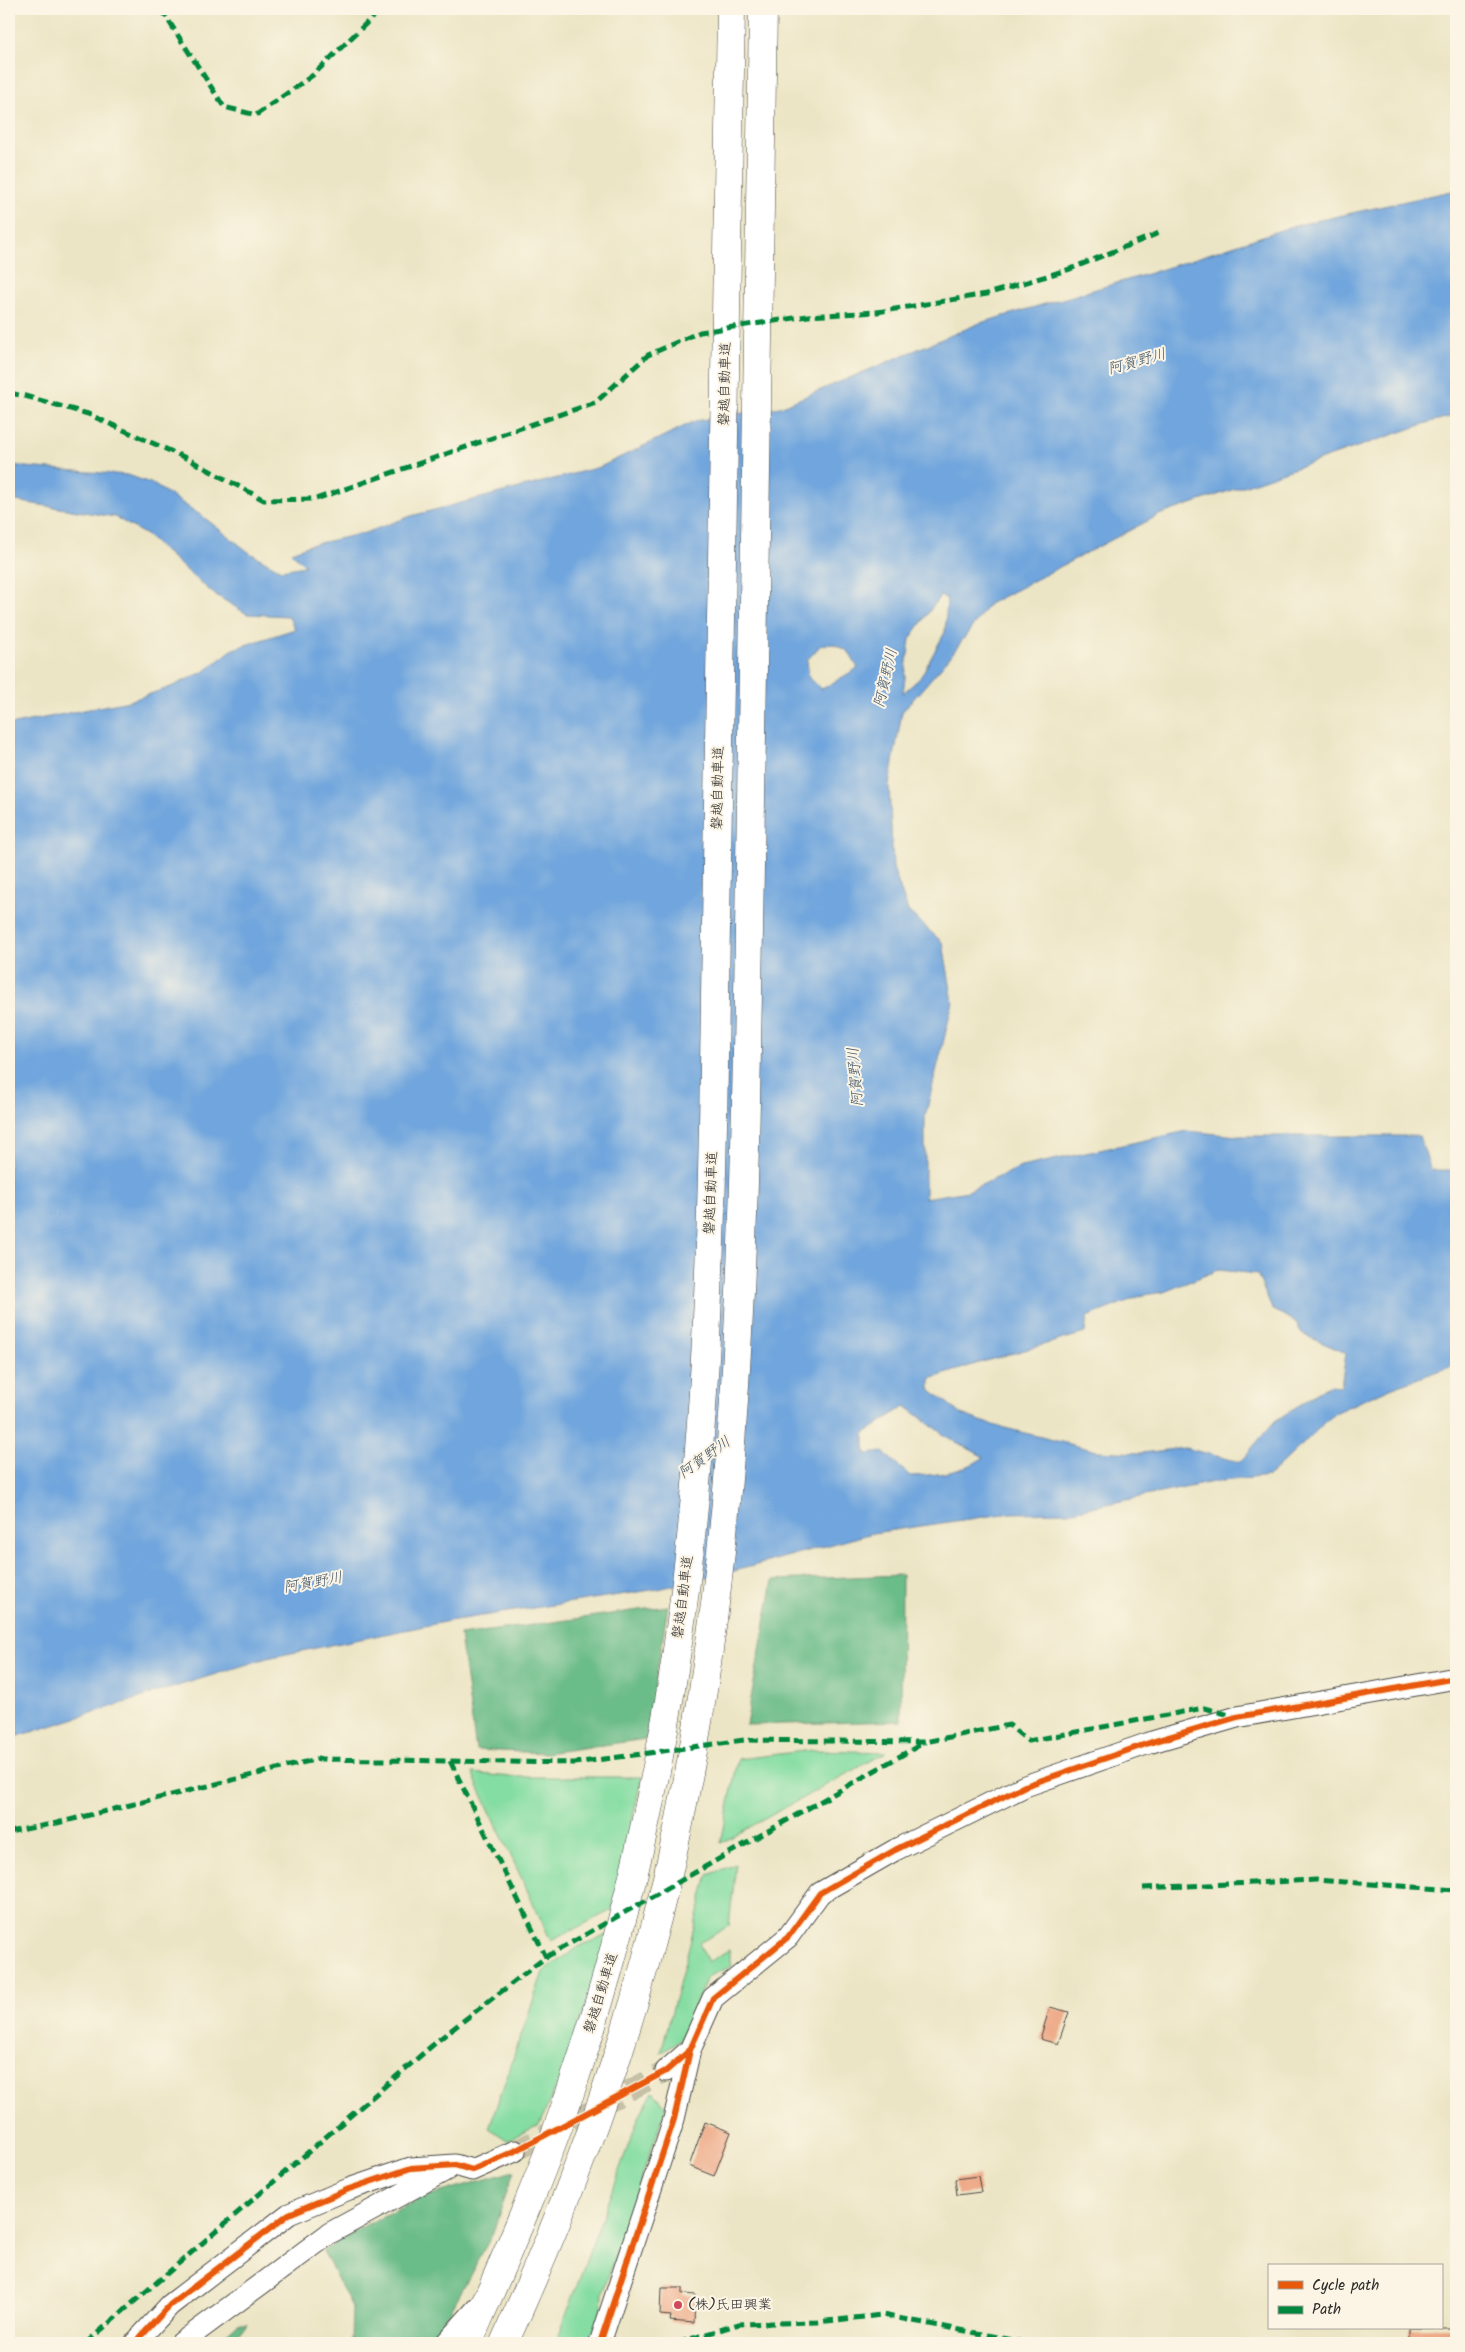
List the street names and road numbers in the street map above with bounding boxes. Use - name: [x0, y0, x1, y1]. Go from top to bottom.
- street label: 磐越自動車道: [713, 342, 737, 426]
- street label: 磐越自動車道: [706, 746, 730, 830]
- street label: 磐越自動車道: [699, 1151, 723, 1235]
- street label: 磐越自動車道: [667, 1554, 699, 1640]
- street label: 磐越自動車道: [578, 1950, 624, 2036]

